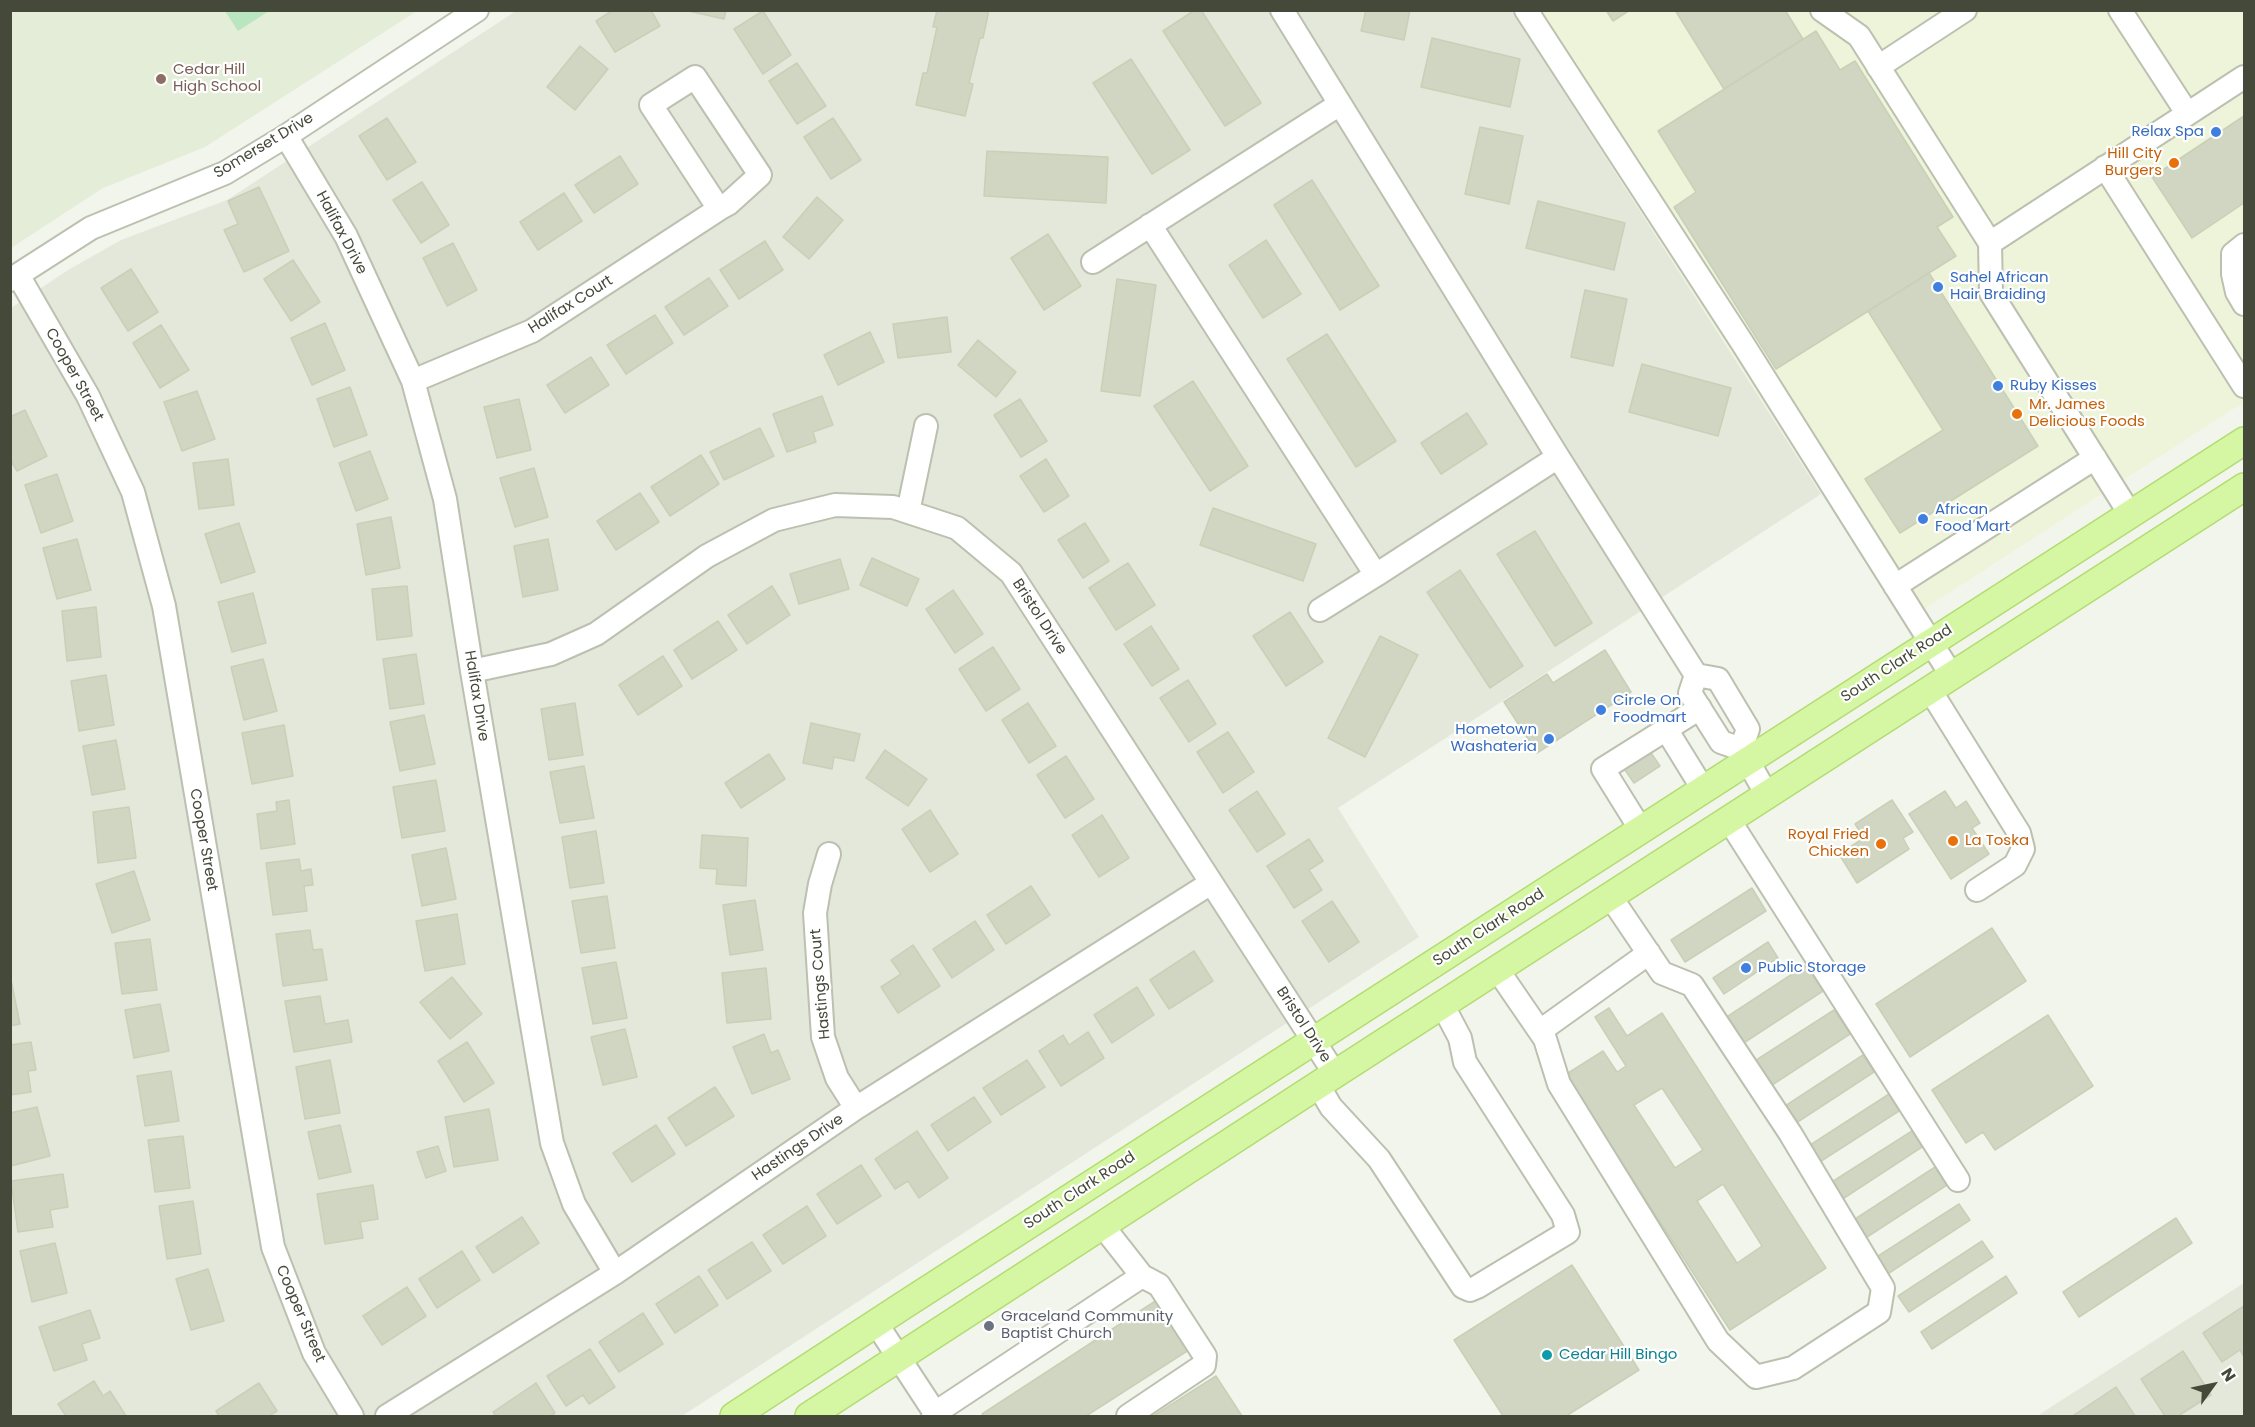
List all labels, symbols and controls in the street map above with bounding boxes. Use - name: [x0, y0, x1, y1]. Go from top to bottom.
- place label: Cedar Hill High School: [173, 61, 261, 96]
- marker: Cedar Hill High School: [154, 72, 168, 86]
- street label: Somerset Drive: [211, 109, 317, 183]
- place label: Relax Spa: [2131, 123, 2204, 141]
- marker: Relax Spa: [2209, 125, 2223, 139]
- place label: Hill City Burgers: [2105, 145, 2162, 180]
- marker: Hill City Burgers: [2167, 156, 2181, 170]
- street label: Halifax Drive: [312, 188, 370, 278]
- place label: Sahel African Hair Braiding: [1950, 269, 2049, 304]
- street label: Halifax Court: [526, 272, 616, 338]
- marker: Sahel African Hair Braiding: [1931, 280, 1945, 294]
- street label: Cooper Street: [41, 325, 107, 425]
- place label: Ruby Kisses: [2010, 377, 2097, 395]
- marker: Ruby Kisses: [1991, 379, 2005, 393]
- place label: Mr. James Delicious Foods: [2029, 396, 2145, 431]
- marker: Mr. James Delicious Foods: [2010, 407, 2024, 421]
- place label: African Food Mart: [1935, 501, 2010, 536]
- marker: African Food Mart: [1916, 512, 1930, 526]
- street label: Bristol Drive: [1008, 576, 1070, 658]
- street label: South Clark Road: [1838, 621, 1956, 707]
- street label: Halifax Drive: [460, 649, 492, 743]
- place label: Circle On Foodmart: [1613, 692, 1687, 727]
- marker: Circle On Foodmart: [1594, 703, 1608, 717]
- place label: Hometown Washateria: [1450, 721, 1537, 756]
- marker: Hometown Washateria: [1542, 732, 1556, 746]
- street label: Cooper Street: [185, 787, 221, 893]
- place label: Royal Fried Chicken: [1788, 826, 1869, 861]
- place label: La Toska: [1965, 832, 2029, 850]
- marker: La Toska: [1946, 834, 1960, 848]
- marker: Royal Fried Chicken: [1874, 837, 1888, 851]
- street label: South Clark Road: [1430, 885, 1548, 971]
- street label: Hastings Court: [807, 928, 835, 1040]
- place label: Public Storage: [1758, 959, 1866, 977]
- marker: Public Storage: [1739, 961, 1753, 975]
- street label: Bristol Drive: [1272, 984, 1334, 1066]
- street label: Hastings Drive: [749, 1111, 847, 1185]
- street label: South Clark Road: [1021, 1148, 1139, 1234]
- street label: Cooper Street: [271, 1263, 329, 1365]
- place label: Graceland Community Baptist Church: [1001, 1308, 1173, 1343]
- marker: Graceland Community Baptist Church: [982, 1319, 996, 1333]
- place label: Cedar Hill Bingo: [1559, 1346, 1677, 1364]
- marker: Cedar Hill Bingo: [1540, 1348, 1554, 1362]
- north arrow: [2183, 1355, 2243, 1415]
- text: N: [2216, 1364, 2241, 1386]

